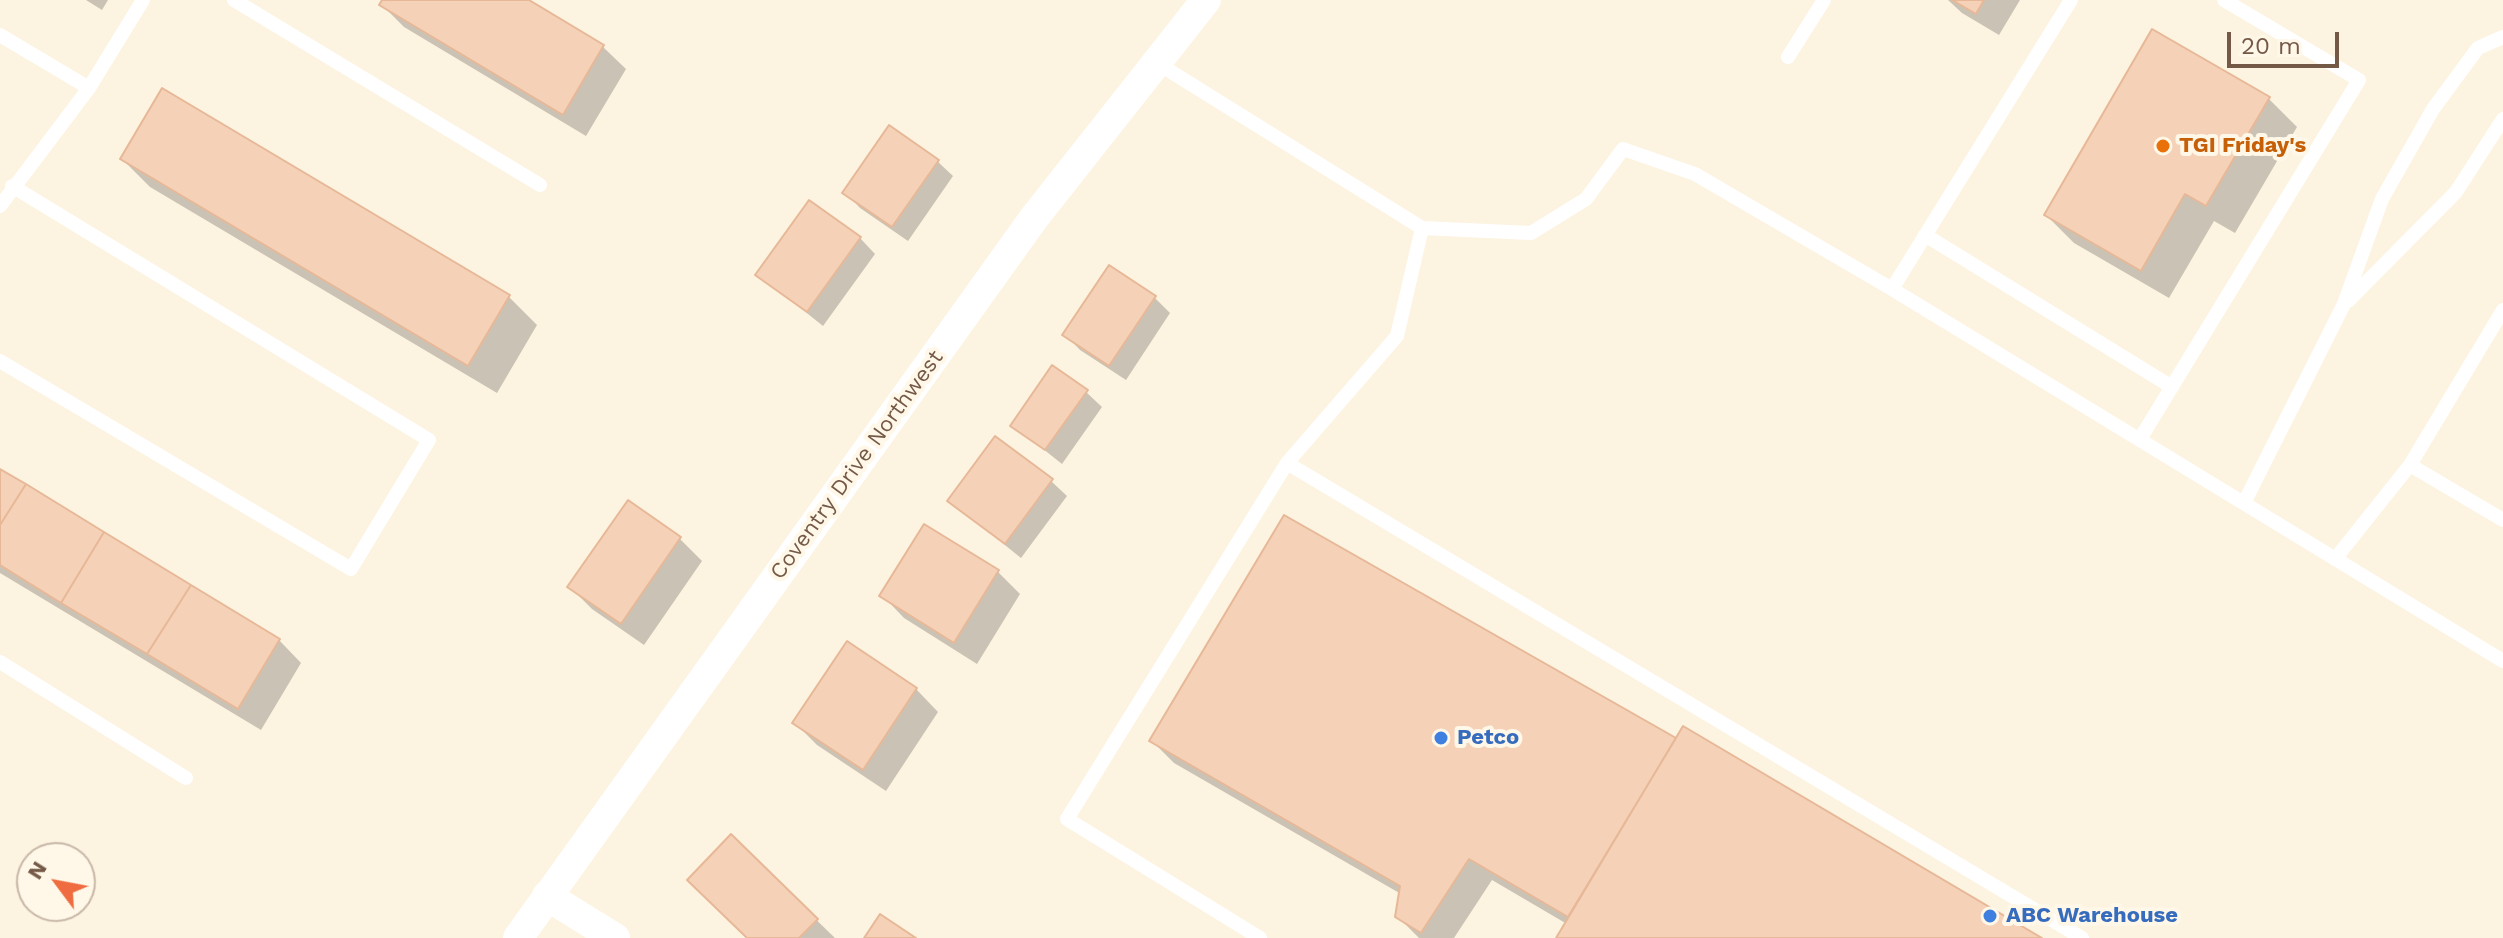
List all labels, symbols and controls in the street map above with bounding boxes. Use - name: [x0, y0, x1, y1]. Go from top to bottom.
- scale bar: [2231, 16, 2343, 66]
- text: 20 m: [2241, 32, 2301, 60]
- place label: TGI Friday's: [2179, 133, 2306, 159]
- marker: TGI Friday's: [2154, 137, 2172, 155]
- street label: Coventry Drive Northwest: [765, 345, 949, 585]
- place label: Petco: [1457, 725, 1519, 751]
- marker: Petco: [1432, 729, 1450, 747]
- north arrow: [16, 842, 96, 922]
- text: N: [22, 857, 52, 884]
- place label: ABC Warehouse: [2006, 903, 2178, 929]
- marker: ABC Warehouse: [1981, 907, 1999, 925]

